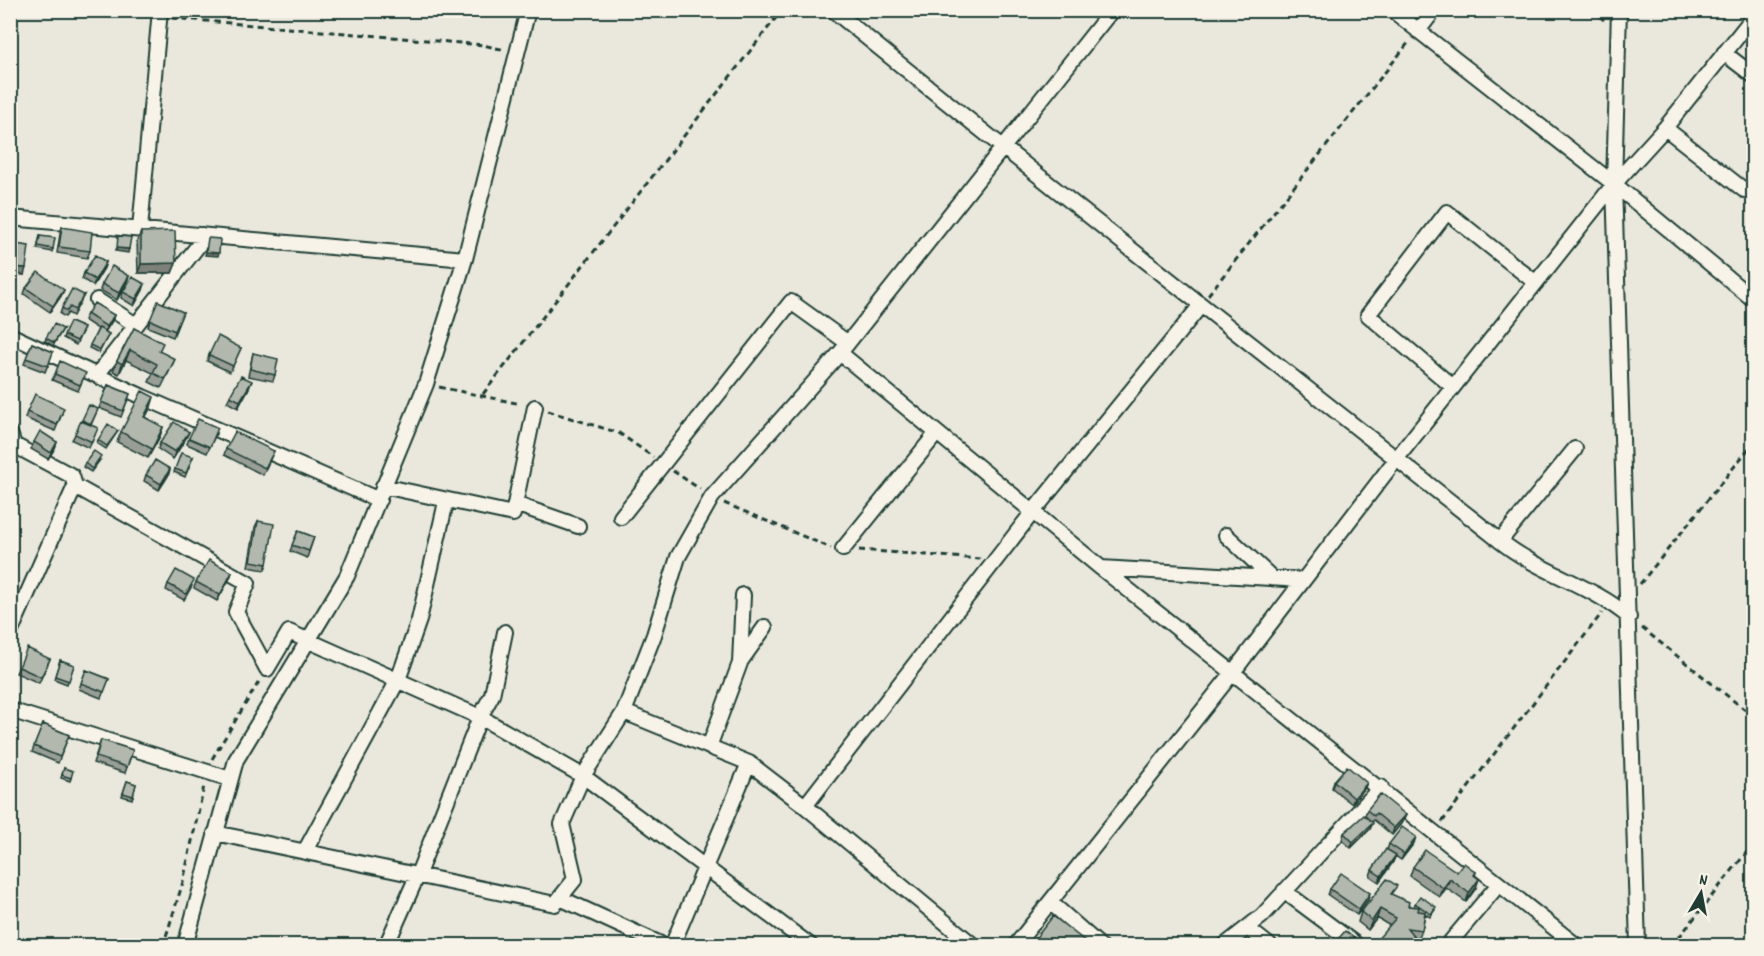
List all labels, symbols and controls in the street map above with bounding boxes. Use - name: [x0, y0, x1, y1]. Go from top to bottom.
- north arrow: [1671, 863, 1731, 923]
- text: N: [1697, 869, 1709, 893]

